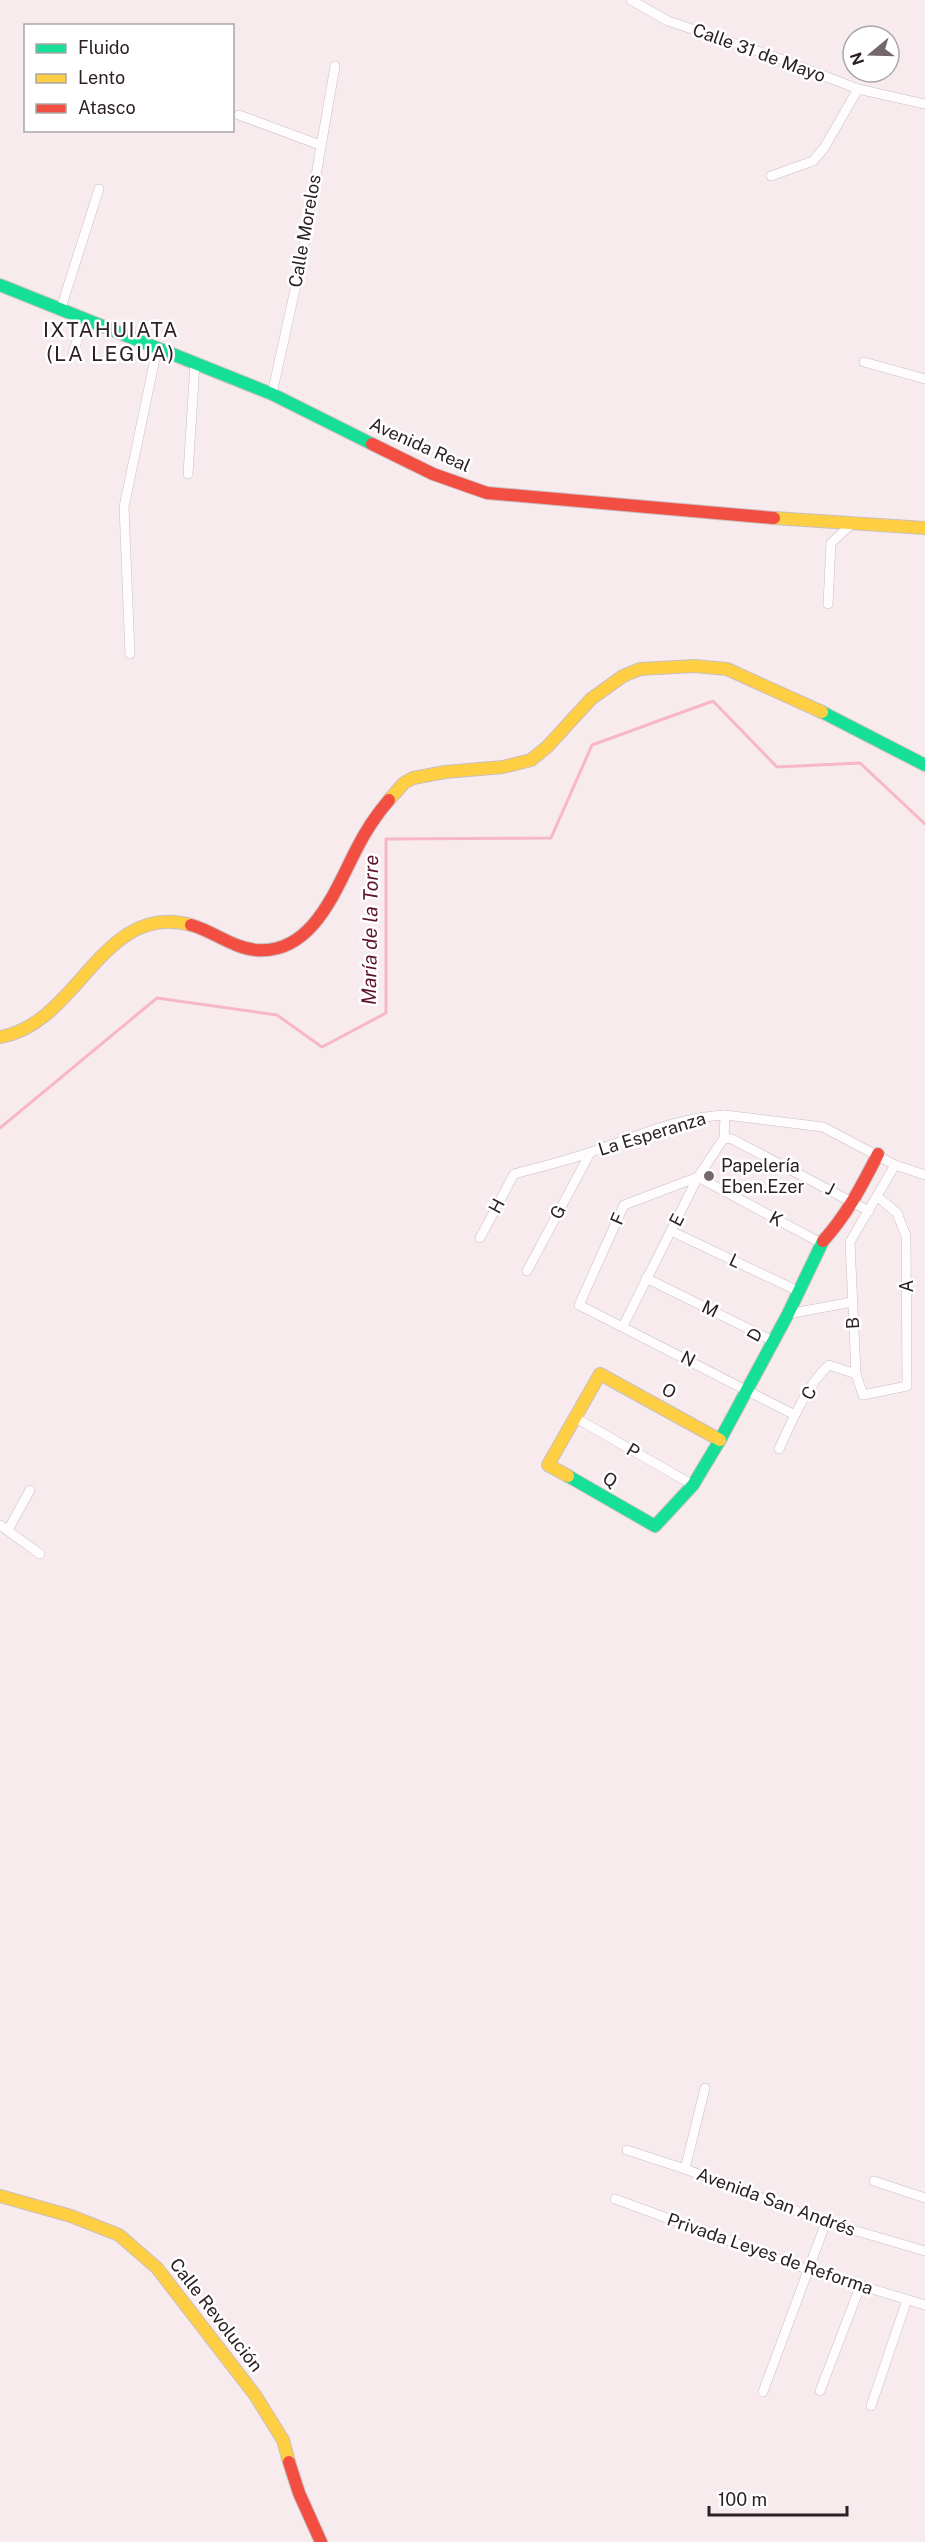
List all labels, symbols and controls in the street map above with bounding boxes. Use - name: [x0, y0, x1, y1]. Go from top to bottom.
- street label: Calle 31 de Mayo: [690, 19, 829, 86]
- legend: [24, 24, 234, 132]
- north arrow: [841, 24, 901, 84]
- text: Fluido: [78, 37, 130, 58]
- text: N: [846, 50, 868, 68]
- text: Lento: [78, 67, 125, 88]
- text: Atasco: [78, 97, 136, 118]
- street label: Calle Morelos: [284, 173, 325, 289]
- district label: IXTAHUIATA (LA LEGUA): [43, 317, 179, 366]
- street label: Avenida Real: [367, 413, 474, 476]
- water label: María de la Torre: [357, 854, 383, 1005]
- street label: La Esperanza: [596, 1107, 708, 1160]
- place label: Papelería Eben.Ezer: [721, 1155, 804, 1197]
- marker: Papelería Eben.Ezer: [702, 1169, 716, 1183]
- street label: J: [822, 1178, 838, 1199]
- street label: H: [484, 1195, 509, 1217]
- street label: G: [545, 1201, 570, 1223]
- street label: K: [766, 1206, 787, 1231]
- street label: F: [606, 1210, 629, 1228]
- street label: E: [665, 1210, 688, 1230]
- street label: L: [726, 1249, 744, 1272]
- street label: A: [896, 1279, 917, 1292]
- street label: M: [698, 1296, 722, 1321]
- street label: B: [842, 1316, 863, 1330]
- street label: D: [742, 1324, 767, 1345]
- street label: N: [677, 1346, 699, 1371]
- street label: O: [658, 1378, 680, 1403]
- street label: C: [796, 1382, 821, 1403]
- street label: P: [623, 1439, 643, 1463]
- street label: Q: [599, 1467, 621, 1492]
- street label: Avenida San Andrés: [694, 2163, 858, 2240]
- street label: Privada Leyes de Reforma: [664, 2208, 876, 2299]
- street label: Calle Revolución: [166, 2254, 267, 2376]
- scale bar: [709, 2479, 847, 2517]
- text: 100 m: [718, 2489, 767, 2510]

